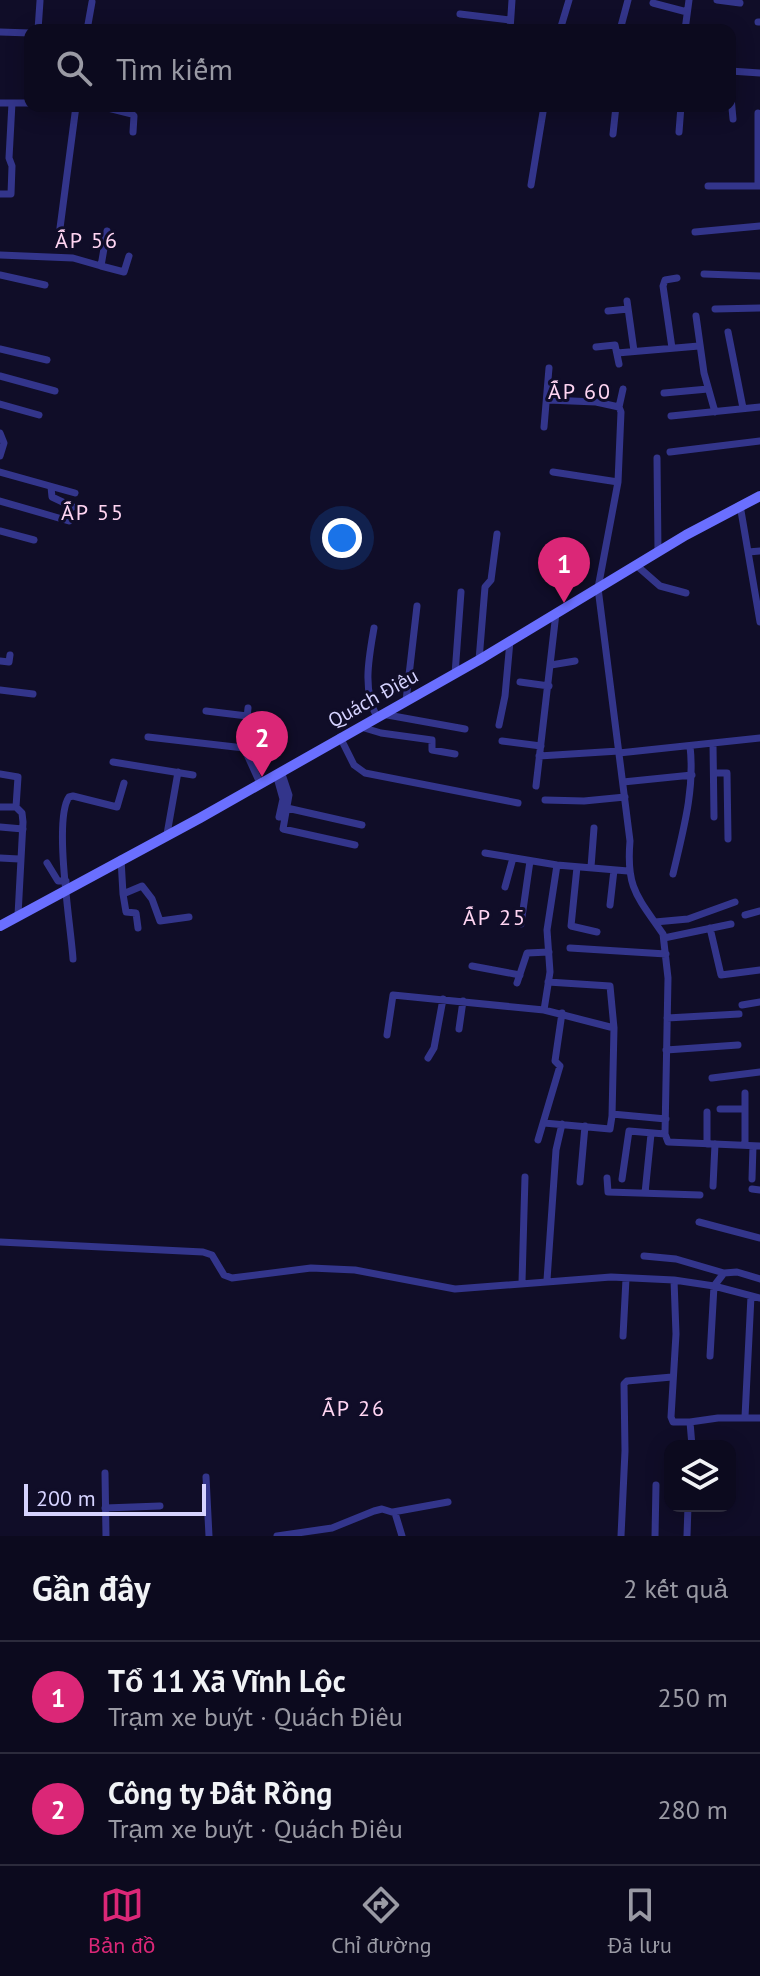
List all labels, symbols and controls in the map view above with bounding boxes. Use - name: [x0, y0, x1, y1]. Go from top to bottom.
- search box: [24, 24, 736, 112]
- icon: search: [52, 46, 96, 90]
- text: Tìm kiếm: [116, 49, 233, 88]
- district label: ẤP 56: [55, 226, 119, 254]
- district label: ẤP 60: [548, 377, 612, 405]
- district label: ẤP 55: [61, 498, 125, 526]
- your location: [322, 518, 362, 558]
- pin: 1: [538, 537, 590, 603]
- street label: Quách Điêu: [323, 663, 423, 733]
- pin: 2: [236, 711, 288, 777]
- district label: ẤP 25: [463, 903, 527, 931]
- district label: ẤP 26: [322, 1394, 386, 1422]
- map controls: [664, 1440, 736, 1512]
- button: layers: [664, 1440, 736, 1512]
- scale bar: [24, 1480, 206, 1516]
- text: 200 m: [36, 1484, 96, 1512]
- text: Gần đây: [32, 1566, 151, 1610]
- text: 2 kết quả: [623, 1572, 728, 1605]
- text: Tổ 11 Xã Vĩnh Lộc: [108, 1661, 346, 1700]
- text: 1: [51, 1681, 65, 1714]
- text: 250 m: [657, 1681, 728, 1714]
- text: Trạm xe buýt · Quách Điêu: [108, 1700, 403, 1733]
- text: Công ty Đất Rồng: [108, 1773, 332, 1812]
- text: 2: [51, 1793, 65, 1826]
- text: 280 m: [657, 1793, 728, 1826]
- text: Trạm xe buýt · Quách Điêu: [108, 1812, 403, 1845]
- tab: Bản đồ: [88, 1883, 155, 1959]
- tab: Chỉ đường: [331, 1883, 432, 1959]
- tab: Đã lưu: [608, 1883, 672, 1959]

